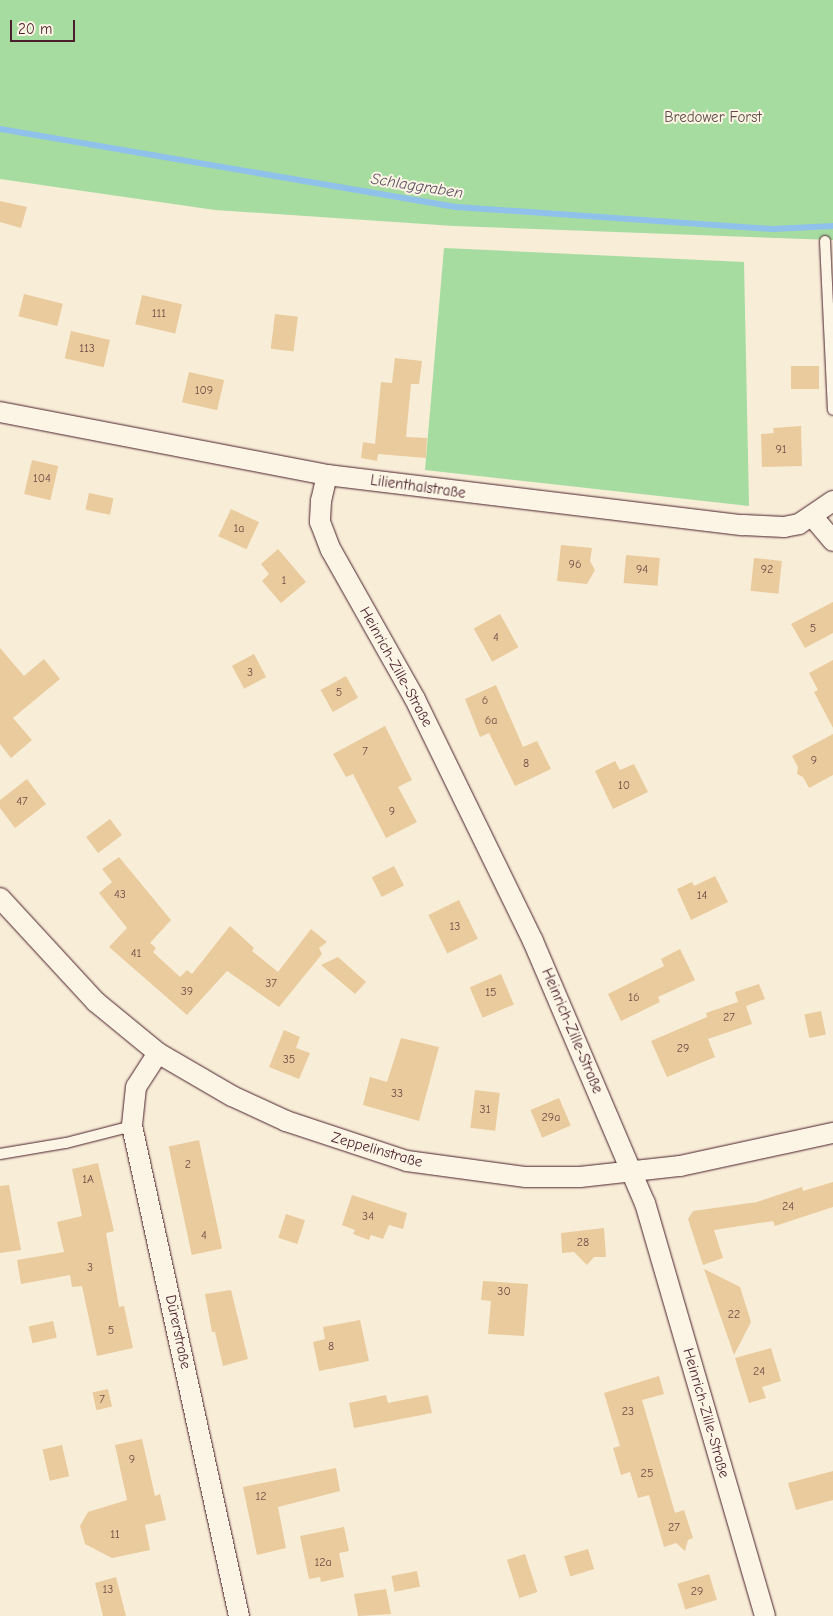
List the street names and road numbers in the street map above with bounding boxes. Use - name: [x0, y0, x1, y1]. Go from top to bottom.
- street label: Lilienthalstraße: [369, 471, 467, 503]
- street label: Heinrich-Zille-Straße: [356, 604, 436, 730]
- street label: Heinrich-Zille-Straße: [537, 966, 607, 1096]
- street label: Zeppelinstraße: [329, 1128, 425, 1172]
- street label: Dürerstraße: [161, 1293, 195, 1371]
- street label: Heinrich-Zille-Straße: [679, 1346, 733, 1480]

